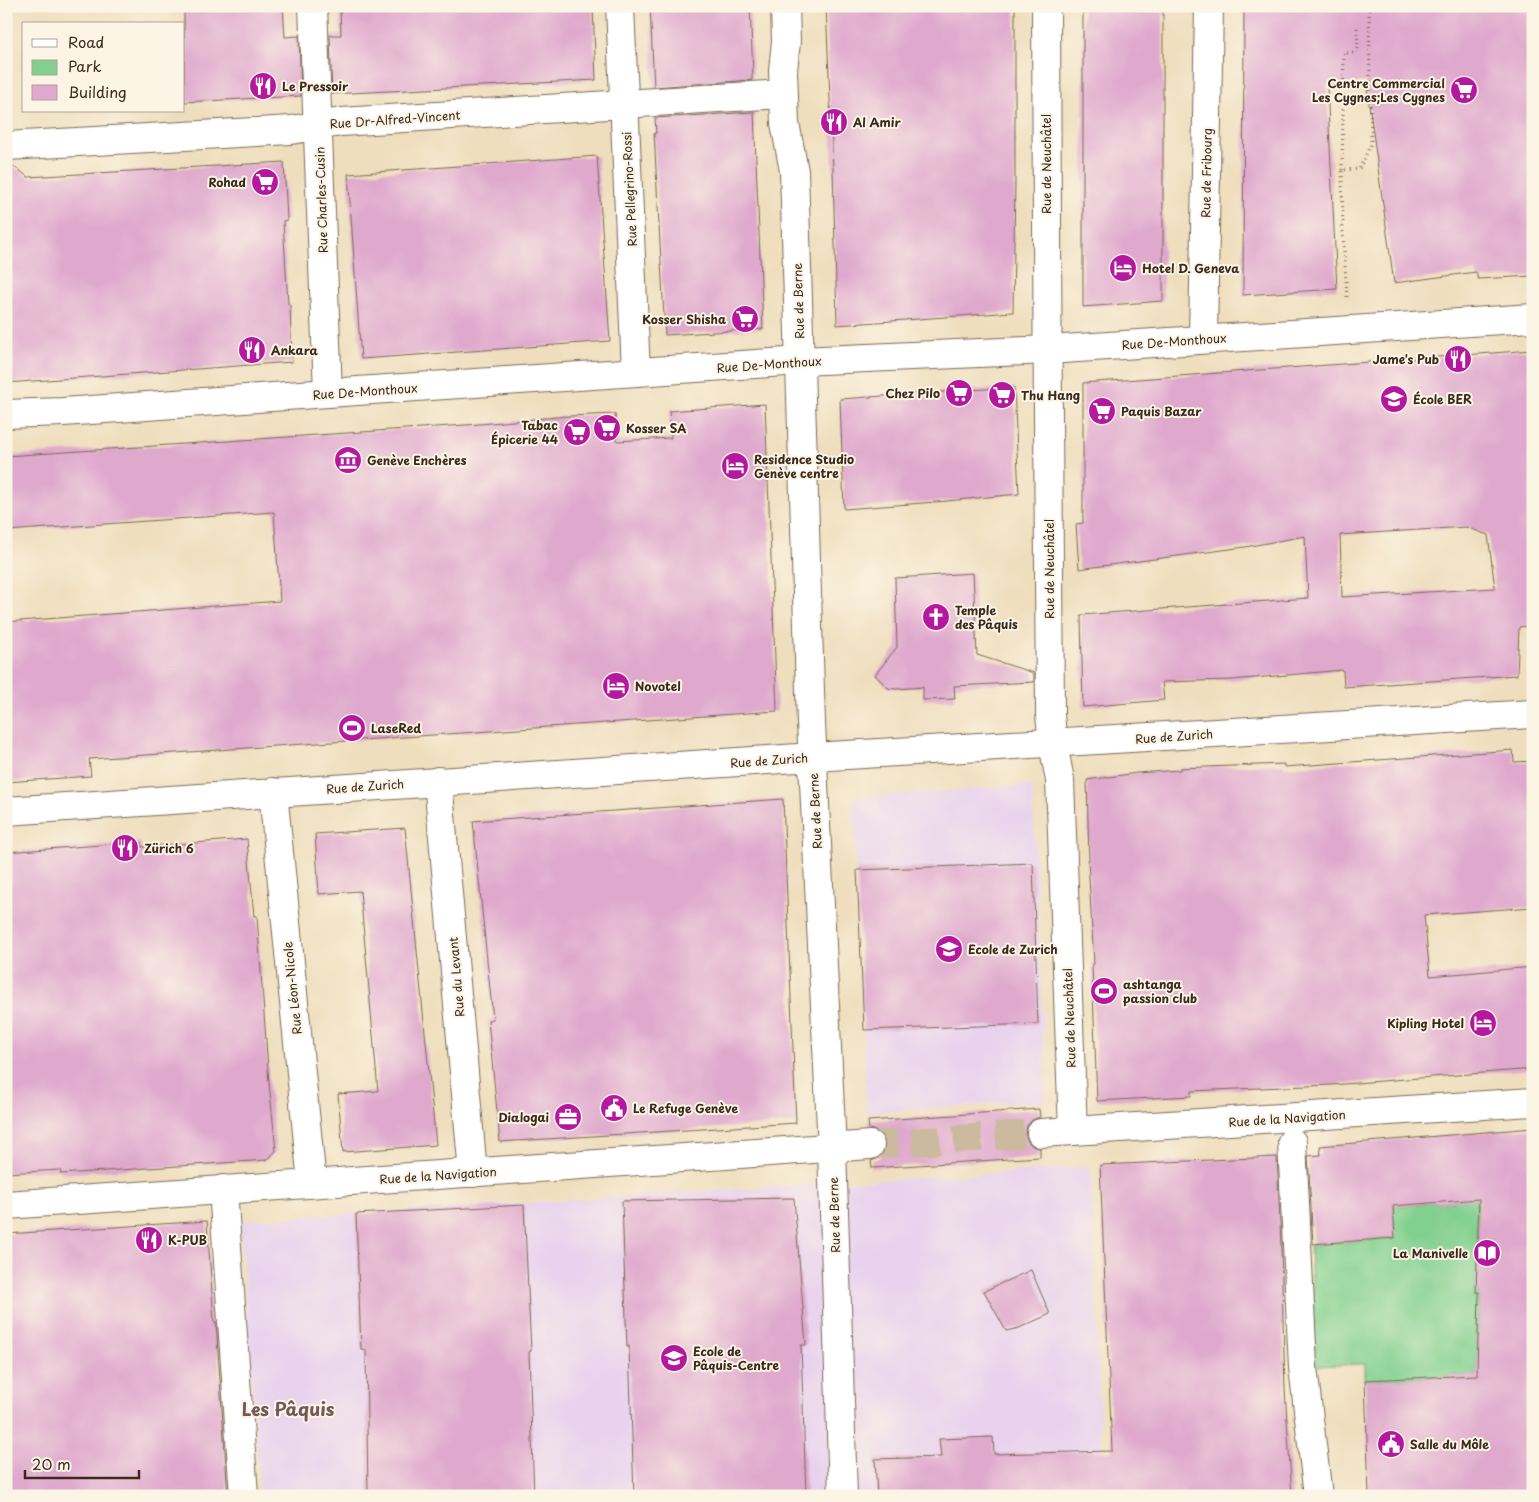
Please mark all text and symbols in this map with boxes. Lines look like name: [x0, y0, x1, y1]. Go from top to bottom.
legend: [22, 22, 185, 112]
text: Road: [68, 30, 104, 53]
text: Park: [68, 54, 102, 77]
restaurant icon: Le Pressoir: [248, 71, 278, 101]
place label: Centre Commercial Les Cygnes;Les Cygnes: [1312, 74, 1445, 106]
supermarket icon: Centre Commercial Les Cygnes;Les Cygnes: [1449, 75, 1479, 105]
place label: Le Pressoir: [282, 77, 349, 95]
text: Building: [68, 80, 127, 103]
street label: Rue Dr-Alfred-Vincent: [329, 105, 461, 133]
restaurant icon: Al Amir: [819, 107, 849, 137]
place label: Al Amir: [852, 113, 901, 131]
street label: Rue de Neuchâtel: [1037, 114, 1055, 214]
street label: Rue de Fribourg: [1196, 128, 1216, 218]
street label: Rue Pellegrino-Rossi: [617, 131, 641, 247]
street label: Rue Charles-Cusin: [310, 146, 332, 254]
supermarket icon: Rohad: [250, 167, 280, 197]
place label: Rohad: [208, 173, 246, 191]
hotel icon: Hotel D. Geneva: [1108, 253, 1138, 283]
place label: Hotel D. Geneva: [1142, 259, 1240, 277]
street label: Rue de Berne: [788, 262, 808, 339]
supermarket icon: Kosser Shisha: [730, 304, 760, 334]
place label: Kosser Shisha: [642, 310, 726, 328]
street label: Rue De-Monthoux: [1121, 328, 1227, 354]
restaurant icon: Ankara: [237, 335, 267, 365]
place label: Ankara: [271, 341, 319, 359]
restaurant icon: Jame's Pub: [1443, 344, 1473, 374]
place label: Jame's Pub: [1372, 350, 1439, 368]
street label: Rue De-Monthoux: [716, 351, 822, 377]
street label: Rue De-Monthoux: [312, 378, 418, 404]
supermarket icon: Chez Pilo: [944, 378, 974, 408]
supermarket icon: Thu Hang: [987, 380, 1017, 410]
place label: Chez Pilo: [885, 384, 940, 402]
school or university icon: École BER: [1379, 384, 1409, 414]
place label: Thu Hang: [1021, 386, 1080, 404]
place label: École BER: [1413, 390, 1472, 408]
supermarket icon: Paquis Bazar: [1087, 396, 1117, 426]
place label: Paquis Bazar: [1121, 402, 1202, 420]
supermarket icon: Kosser SA: [592, 413, 622, 443]
place label: Tabac Épicerie 44: [491, 416, 558, 448]
supermarket icon: Tabac Épicerie 44: [562, 417, 592, 447]
place label: Kosser SA: [626, 419, 686, 437]
museum icon: Genève Enchères: [333, 445, 363, 475]
place label: Residence Studio Genève centre: [754, 450, 854, 482]
place label: Genève Enchères: [367, 451, 467, 469]
hotel icon: Residence Studio Genève centre: [720, 451, 750, 481]
street label: Rue de Neuchâtel: [1040, 519, 1058, 619]
place label: Temple des Pâquis: [955, 601, 1018, 633]
church icon: Temple des Pâquis: [921, 602, 951, 632]
hotel icon: Novotel: [601, 671, 631, 701]
place label: Novotel: [635, 677, 681, 695]
sports icon: LaseRed: [337, 713, 367, 743]
place label: LaseRed: [371, 719, 421, 737]
street label: Rue de Zurich: [1134, 724, 1214, 748]
street label: Rue de Zurich: [729, 748, 809, 772]
street label: Rue de Berne: [804, 772, 826, 849]
street label: Rue de Zurich: [325, 774, 405, 798]
restaurant icon: Zürich 6: [110, 833, 140, 863]
place label: Zürich 6: [144, 839, 194, 857]
school or university icon: Ecole de Zurich: [934, 934, 964, 964]
street label: Rue du Levant: [444, 936, 468, 1018]
street label: Rue Léon-Nicole: [278, 940, 306, 1035]
place label: Ecole de Zurich: [968, 940, 1058, 958]
street label: Rue de Neuchâtel: [1058, 968, 1080, 1068]
place label: ashtanga passion club: [1123, 975, 1197, 1007]
sports icon: ashtanga passion club: [1089, 976, 1119, 1006]
hotel icon: Kipling Hotel: [1468, 1008, 1498, 1038]
place label: Kipling Hotel: [1387, 1014, 1464, 1032]
public building icon: Le Refuge Genève: [599, 1093, 629, 1123]
place label: Le Refuge Genève: [633, 1099, 738, 1117]
office icon: Dialogai: [553, 1102, 583, 1132]
street label: Rue de la Navigation: [1228, 1105, 1346, 1131]
place label: Dialogai: [498, 1108, 549, 1126]
street label: Rue de la Navigation: [379, 1162, 497, 1188]
street label: Rue de Berne: [824, 1176, 844, 1253]
restaurant icon: K-PUB: [134, 1225, 164, 1255]
place label: K-PUB: [168, 1231, 207, 1249]
library icon: La Manivelle: [1472, 1238, 1502, 1268]
place label: La Manivelle: [1393, 1244, 1468, 1262]
place label: Ecole de Pâquis-Centre: [693, 1342, 780, 1374]
school or university icon: Ecole de Pâquis-Centre: [659, 1343, 689, 1373]
district label: Les Pâquis: [242, 1395, 335, 1422]
public building icon: Salle du Môle: [1376, 1429, 1406, 1459]
place label: Salle du Môle: [1410, 1435, 1489, 1453]
scale bar: [25, 1447, 139, 1479]
text: 20 m: [32, 1452, 71, 1475]

